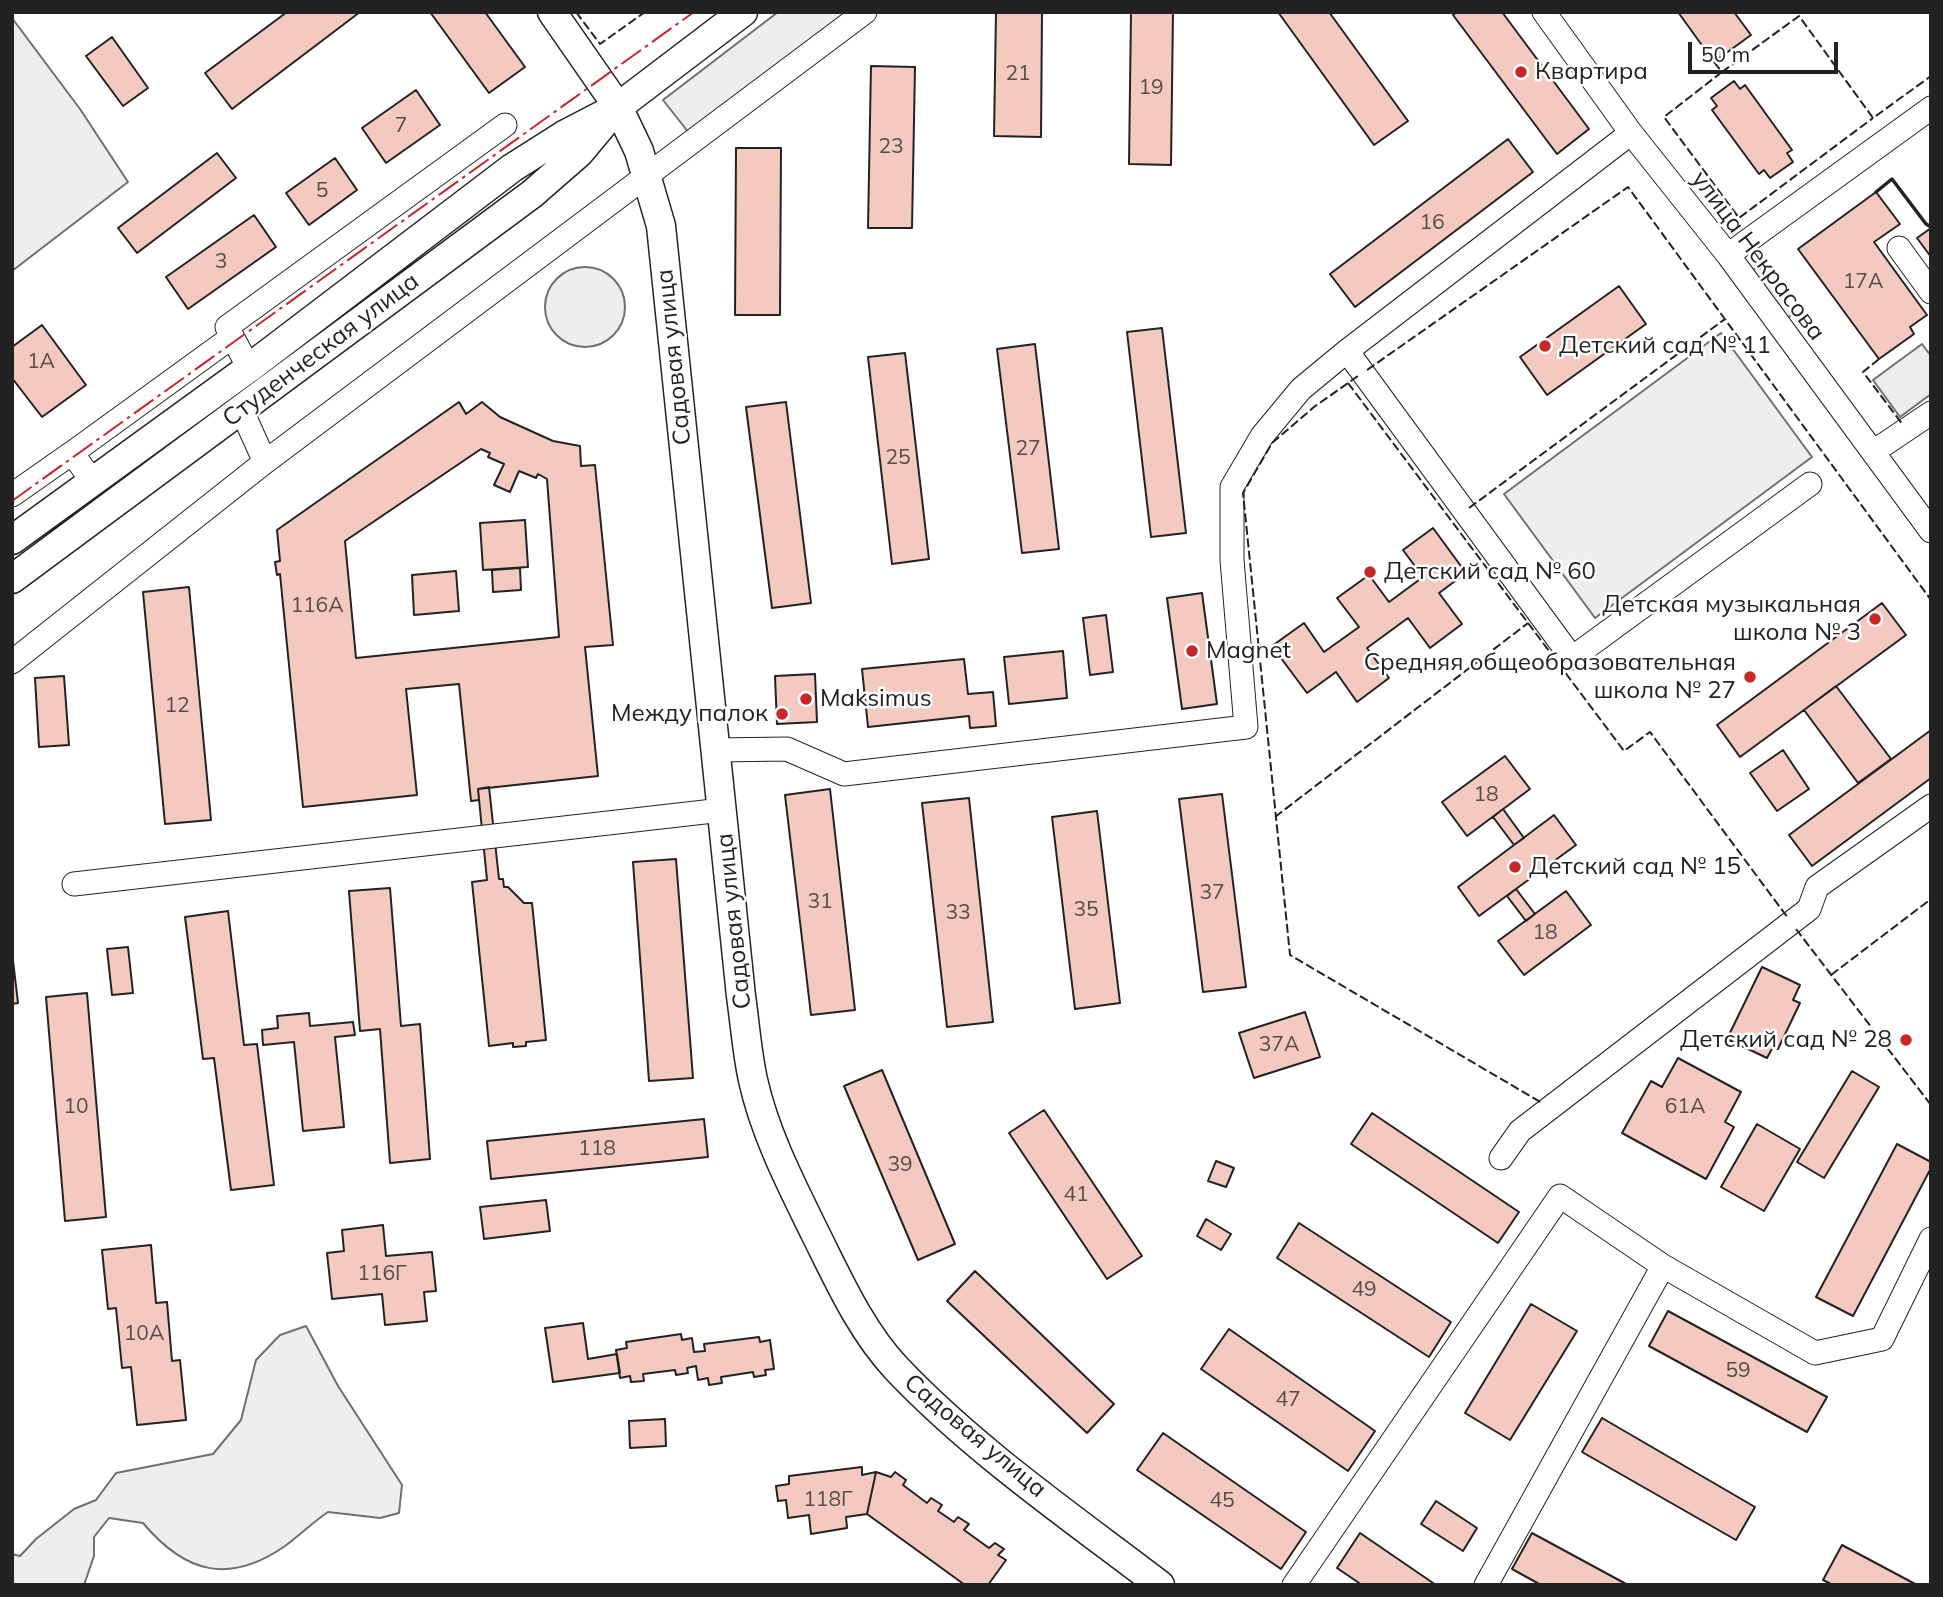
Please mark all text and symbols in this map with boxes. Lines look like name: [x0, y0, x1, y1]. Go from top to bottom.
scale bar: [1691, 28, 1842, 72]
text: 50 m: [1701, 41, 1750, 67]
place label: Квартира: [1535, 58, 1648, 86]
house number: 21: [1005, 61, 1031, 87]
marker: Квартира: [1513, 64, 1529, 80]
house number: 19: [1138, 75, 1164, 101]
house number: 7: [395, 113, 407, 139]
house number: 23: [878, 134, 904, 160]
street label: улица Некрасова: [1685, 166, 1831, 346]
house number: 5: [316, 178, 328, 204]
house number: 16: [1419, 210, 1445, 236]
house number: 3: [215, 249, 227, 275]
street label: Студенческая улица: [217, 267, 425, 433]
street label: Садовая улица: [650, 268, 698, 446]
house number: 17А: [1843, 269, 1883, 295]
place label: Детский сад № 11: [1559, 332, 1771, 360]
marker: Детский сад № 11: [1537, 338, 1553, 354]
house number: 1А: [27, 349, 55, 375]
house number: 27: [1015, 436, 1041, 462]
house number: 25: [885, 445, 911, 471]
place label: Детский сад № 60: [1384, 558, 1596, 586]
marker: Детский сад № 60: [1362, 564, 1378, 580]
place label: Детская музыкальная школа № 3: [1602, 591, 1861, 647]
house number: 116А: [290, 593, 344, 619]
marker: Детская музыкальная школа № 3: [1867, 611, 1883, 627]
place label: Magnet: [1206, 637, 1291, 665]
marker: Magnet: [1184, 643, 1200, 659]
place label: Средняя общеобразовательная школа № 27: [1364, 649, 1736, 705]
marker: Средняя общеобразовательная школа № 27: [1742, 669, 1758, 685]
place label: Maksimus: [820, 685, 932, 713]
marker: Maksimus: [798, 691, 814, 707]
house number: 12: [164, 693, 190, 719]
place label: Между палок: [611, 700, 768, 728]
marker: Между палок: [774, 706, 790, 722]
house number: 18: [1473, 782, 1499, 808]
street label: Садовая улица: [710, 832, 758, 1010]
place label: Детский сад № 15: [1529, 853, 1741, 881]
marker: Детский сад № 15: [1507, 859, 1523, 875]
house number: 37: [1199, 880, 1225, 906]
house number: 31: [807, 889, 833, 915]
house number: 35: [1073, 897, 1099, 923]
house number: 33: [945, 900, 971, 926]
house number: 18: [1532, 920, 1558, 946]
place label: Детский сад № 28: [1680, 1026, 1892, 1054]
house number: 37А: [1259, 1032, 1299, 1058]
marker: Детский сад № 28: [1898, 1032, 1914, 1048]
house number: 10: [63, 1094, 89, 1120]
house number: 61А: [1665, 1094, 1705, 1120]
house number: 118: [578, 1136, 616, 1162]
house number: 39: [887, 1152, 913, 1178]
house number: 41: [1063, 1182, 1089, 1208]
house number: 116Г: [357, 1261, 407, 1287]
house number: 49: [1351, 1277, 1377, 1303]
house number: 10А: [124, 1321, 164, 1347]
house number: 59: [1725, 1358, 1751, 1384]
street label: Садовая улица: [898, 1368, 1052, 1504]
house number: 47: [1275, 1387, 1301, 1413]
house number: 118Г: [803, 1487, 853, 1513]
house number: 45: [1209, 1488, 1235, 1514]

